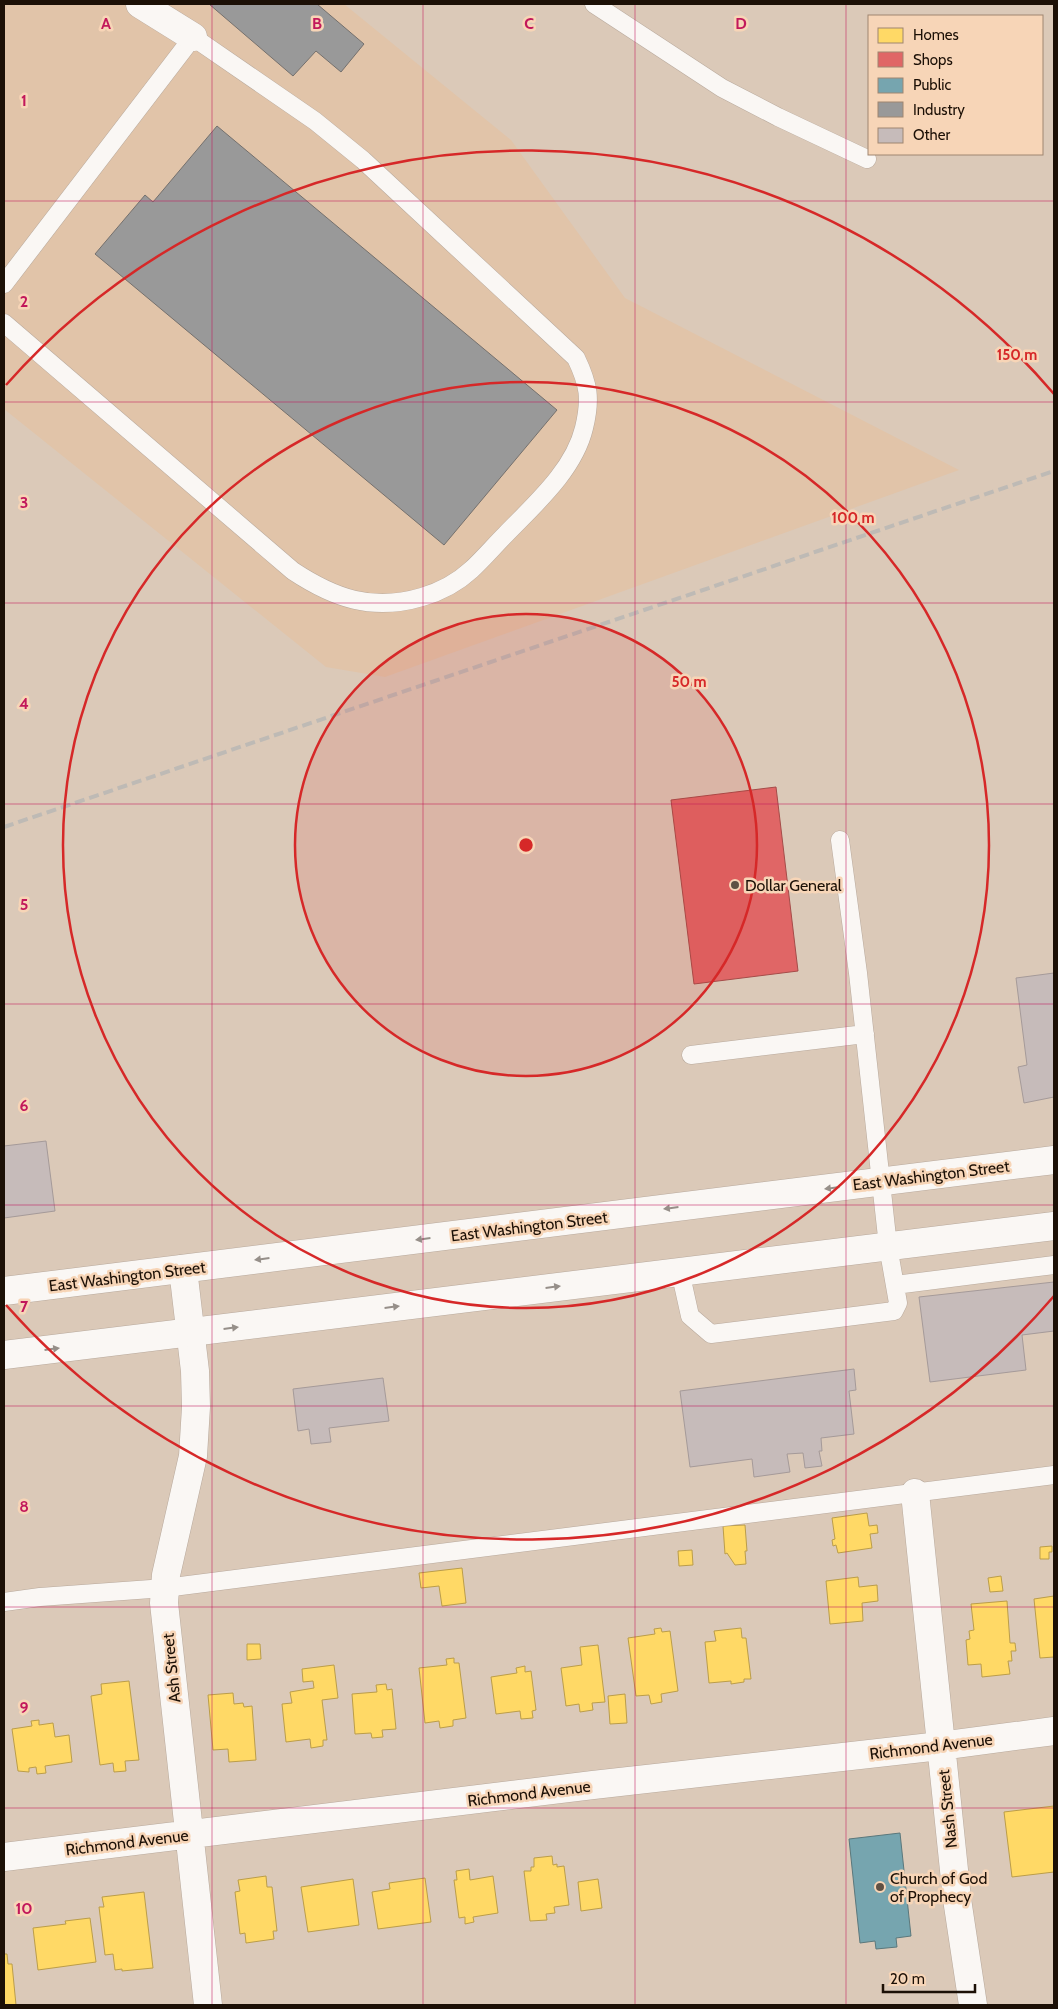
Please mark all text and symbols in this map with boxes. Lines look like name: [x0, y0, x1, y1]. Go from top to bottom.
text: A: [101, 14, 111, 33]
text: B: [312, 14, 322, 33]
text: C: [524, 14, 534, 33]
text: D: [735, 14, 747, 33]
legend: [868, 15, 1043, 155]
text: Homes: [913, 26, 959, 44]
text: Shops: [913, 51, 953, 69]
text: Public: [913, 76, 951, 94]
text: 1: [21, 91, 27, 110]
text: Industry: [913, 101, 965, 119]
text: Other: [913, 126, 950, 144]
text: 2: [20, 292, 28, 311]
text: 150 m: [997, 346, 1037, 364]
text: 3: [20, 493, 28, 512]
text: 100 m: [831, 509, 875, 527]
text: 50 m: [671, 673, 707, 691]
text: 4: [19, 694, 29, 713]
centre of rings: [517, 836, 535, 854]
place label: Dollar General: [745, 876, 842, 895]
marker: Dollar General: [729, 879, 741, 891]
text: 5: [20, 895, 28, 914]
text: 6: [20, 1096, 29, 1115]
street label: East Washington Street: [852, 1156, 1011, 1195]
one-way arrow: [824, 1184, 840, 1192]
one-way arrow: [663, 1204, 679, 1212]
street label: East Washington Street: [450, 1207, 609, 1246]
one-way arrow: [415, 1235, 431, 1243]
one-way arrow: [253, 1255, 269, 1263]
street label: East Washington Street: [48, 1257, 207, 1296]
one-way arrow: [546, 1283, 562, 1291]
text: 7: [20, 1297, 29, 1316]
one-way arrow: [384, 1302, 400, 1310]
one-way arrow: [223, 1323, 239, 1331]
one-way arrow: [44, 1345, 60, 1353]
text: 8: [19, 1497, 29, 1516]
street label: Ash Street: [158, 1632, 185, 1704]
text: 9: [20, 1698, 29, 1717]
street label: Richmond Avenue: [868, 1730, 994, 1763]
street label: Nash Street: [934, 1768, 961, 1849]
street label: Richmond Avenue: [466, 1777, 592, 1810]
street label: Richmond Avenue: [64, 1826, 190, 1859]
place label: Church of God of Prophecy: [890, 1869, 987, 1906]
marker: Church of God of Prophecy: [874, 1881, 886, 1893]
text: 10: [15, 1899, 33, 1918]
scale bar: [883, 1962, 976, 1994]
text: 20 m: [890, 1970, 925, 1988]

